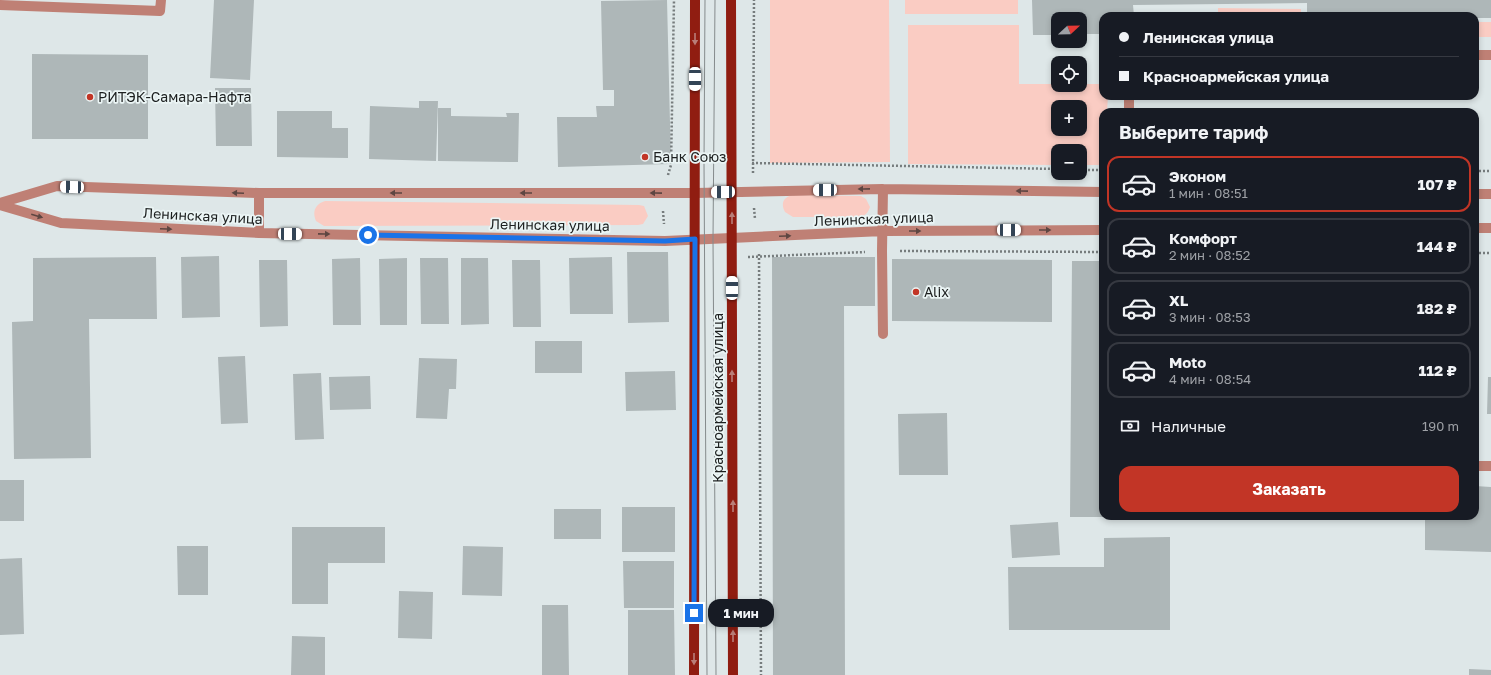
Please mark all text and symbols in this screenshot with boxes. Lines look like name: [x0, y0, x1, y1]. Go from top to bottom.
north arrow: [1051, 12, 1087, 48]
map controls: [1051, 12, 1087, 180]
text: Ленинская улица: [1143, 28, 1274, 46]
one-way arrow: [692, 33, 698, 46]
button: locate: [1051, 56, 1087, 92]
car: [689, 67, 701, 91]
text: Красноармейская улица: [1143, 67, 1329, 85]
place label: РИТЭК-Самара-Нафта: [98, 88, 251, 105]
marker: РИТЭК-Самара-Нафта: [85, 92, 95, 102]
button: +: [1051, 100, 1087, 136]
text: Выберите тариф: [1119, 121, 1268, 143]
button: −: [1051, 144, 1087, 180]
place label: Банк Союз: [653, 148, 726, 165]
marker: Банк Союз: [640, 152, 650, 162]
icon: car: [1121, 166, 1157, 202]
text: Эконом: [1169, 167, 1226, 185]
text: 107 ₽: [1417, 175, 1457, 193]
car: [60, 181, 84, 193]
car: [813, 184, 837, 196]
text: 1 мин · 08:51: [1169, 185, 1248, 201]
car: [711, 186, 735, 198]
one-way arrow: [857, 186, 870, 192]
one-way arrow: [1015, 188, 1028, 194]
one-way arrow: [232, 189, 244, 196]
one-way arrow: [389, 190, 402, 196]
one-way arrow: [519, 190, 532, 196]
one-way arrow: [649, 190, 662, 196]
street label: Ленинская улица: [143, 204, 263, 227]
street label: Ленинская улица: [814, 208, 934, 229]
one-way arrow: [729, 211, 735, 224]
one-way arrow: [32, 213, 44, 219]
street label: Ленинская улица: [490, 215, 610, 234]
car: [997, 224, 1021, 236]
one-way arrow: [160, 225, 172, 232]
route start: [359, 226, 377, 244]
one-way arrow: [1039, 227, 1052, 233]
car: [278, 228, 302, 240]
one-way arrow: [909, 228, 922, 234]
icon: car: [1121, 228, 1157, 264]
text: Комфорт: [1169, 229, 1237, 247]
one-way arrow: [318, 231, 331, 237]
one-way arrow: [779, 232, 791, 239]
text: 144 ₽: [1417, 237, 1457, 255]
text: 2 мин · 08:52: [1169, 247, 1250, 263]
car: [726, 276, 738, 300]
place label: Alix: [924, 283, 949, 300]
marker: Alix: [911, 287, 921, 297]
icon: car: [1121, 290, 1157, 326]
text: XL: [1169, 291, 1188, 309]
text: 182 ₽: [1417, 299, 1457, 317]
text: 3 мин · 08:53: [1169, 309, 1251, 325]
street label: Красноармейская улица: [709, 313, 726, 483]
icon: car: [1121, 352, 1157, 388]
text: Moto: [1169, 353, 1206, 371]
text: 112 ₽: [1419, 361, 1457, 379]
one-way arrow: [729, 369, 735, 382]
text: 4 мин · 08:54: [1169, 371, 1251, 387]
icon: cash: [1119, 415, 1141, 437]
text: Наличные: [1151, 417, 1226, 435]
text: 190 m: [1422, 418, 1459, 434]
button: Заказать: [1119, 466, 1459, 512]
one-way arrow: [730, 499, 736, 512]
callout: 1 мин: [708, 599, 774, 627]
route end: [685, 604, 703, 622]
text: 1 мин: [723, 605, 759, 621]
one-way arrow: [730, 629, 736, 642]
one-way arrow: [691, 653, 697, 666]

